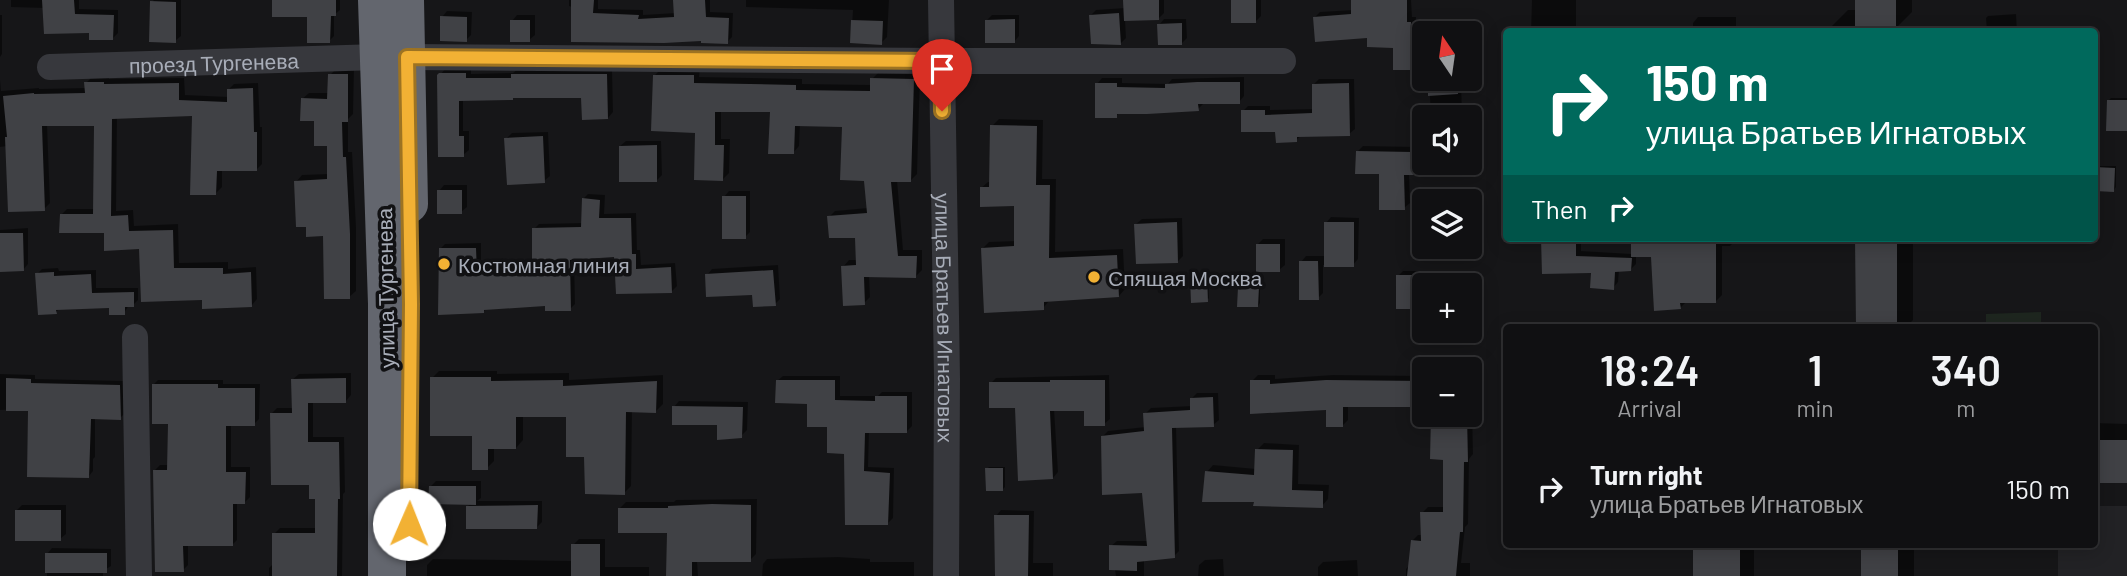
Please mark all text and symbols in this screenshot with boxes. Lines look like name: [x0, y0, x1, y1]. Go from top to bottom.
north arrow: [1412, 21, 1482, 91]
map controls: [1412, 21, 1482, 427]
pin: [912, 39, 972, 111]
street label: проезд Тургенева: [129, 47, 300, 77]
icon: arrive: [923, 50, 961, 88]
text: 150 m: [1646, 52, 1768, 111]
icon: right: [1531, 56, 1622, 147]
button: sound: [1412, 105, 1482, 175]
text: улица Братьев Игнатовых: [1646, 112, 2026, 150]
button: layers: [1412, 189, 1482, 259]
icon: right: [1602, 189, 1640, 227]
street label: улица Братьев Игнатовых: [932, 193, 960, 443]
text: Then: [1531, 193, 1588, 224]
street label: улица Тургенева: [371, 207, 399, 368]
place label: Костюмная линия: [458, 252, 630, 277]
marker: Костюмная линия: [436, 256, 452, 272]
place label: Спящая Москва: [1108, 265, 1262, 290]
marker: Спящая Москва: [1086, 269, 1102, 285]
button: +: [1412, 273, 1482, 343]
text: 18:24: [1600, 344, 1700, 394]
text: 1: [1808, 344, 1822, 394]
text: 340: [1930, 344, 2001, 394]
button: −: [1412, 357, 1482, 427]
text: Arrival: [1618, 394, 1682, 422]
text: min: [1796, 394, 1834, 422]
text: m: [1956, 394, 1975, 422]
text: Turn right: [1590, 459, 1703, 490]
icon: right: [1531, 470, 1569, 508]
text: 150 m: [2006, 473, 2070, 504]
position arrow: [372, 487, 446, 561]
text: улица Братьев Игнатовых: [1590, 490, 1863, 518]

